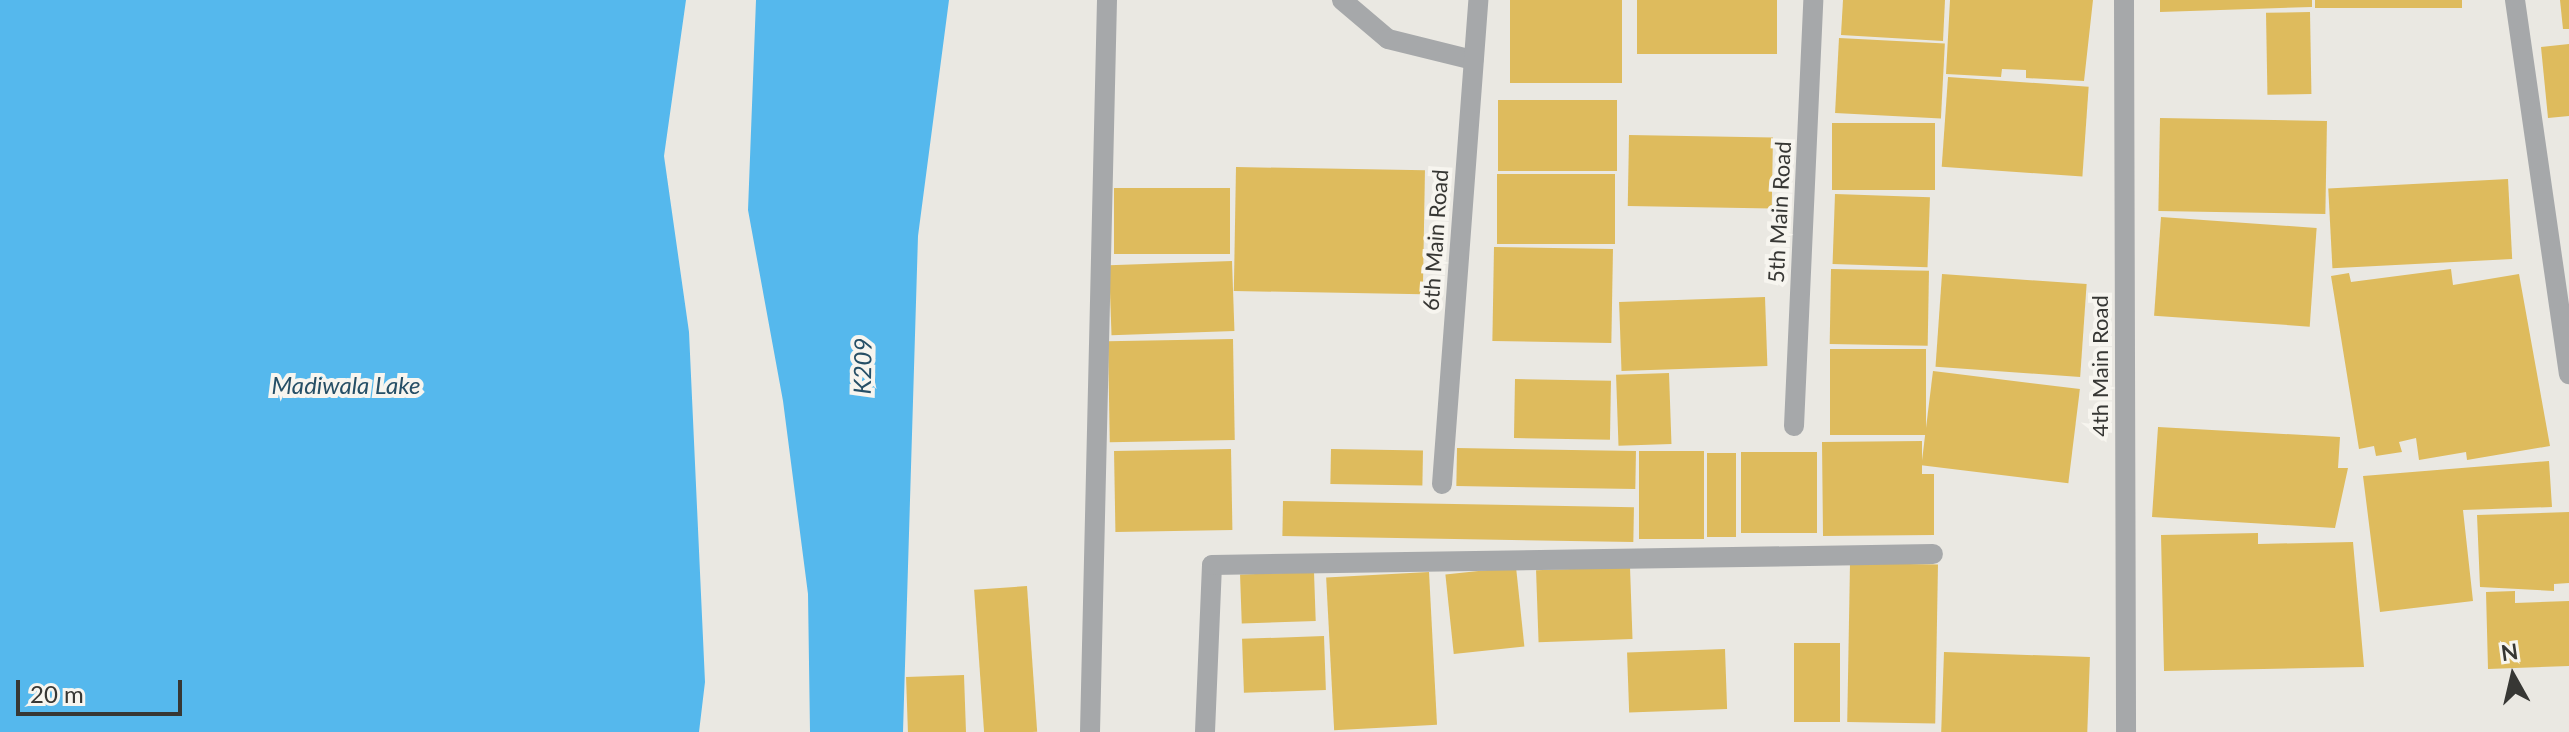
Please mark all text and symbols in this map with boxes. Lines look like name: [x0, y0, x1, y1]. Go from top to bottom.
street label: 5th Main Road: [1762, 141, 1796, 283]
street label: 6th Main Road: [1417, 168, 1453, 312]
street label: 4th Main Road: [2087, 295, 2113, 437]
water label: K209: [847, 337, 877, 395]
water label: Madiwala Lake: [272, 371, 420, 399]
north arrow: [2473, 636, 2553, 716]
text: N: [2499, 637, 2520, 666]
scale bar: [20, 664, 186, 714]
text: 20 m: [30, 679, 84, 708]

